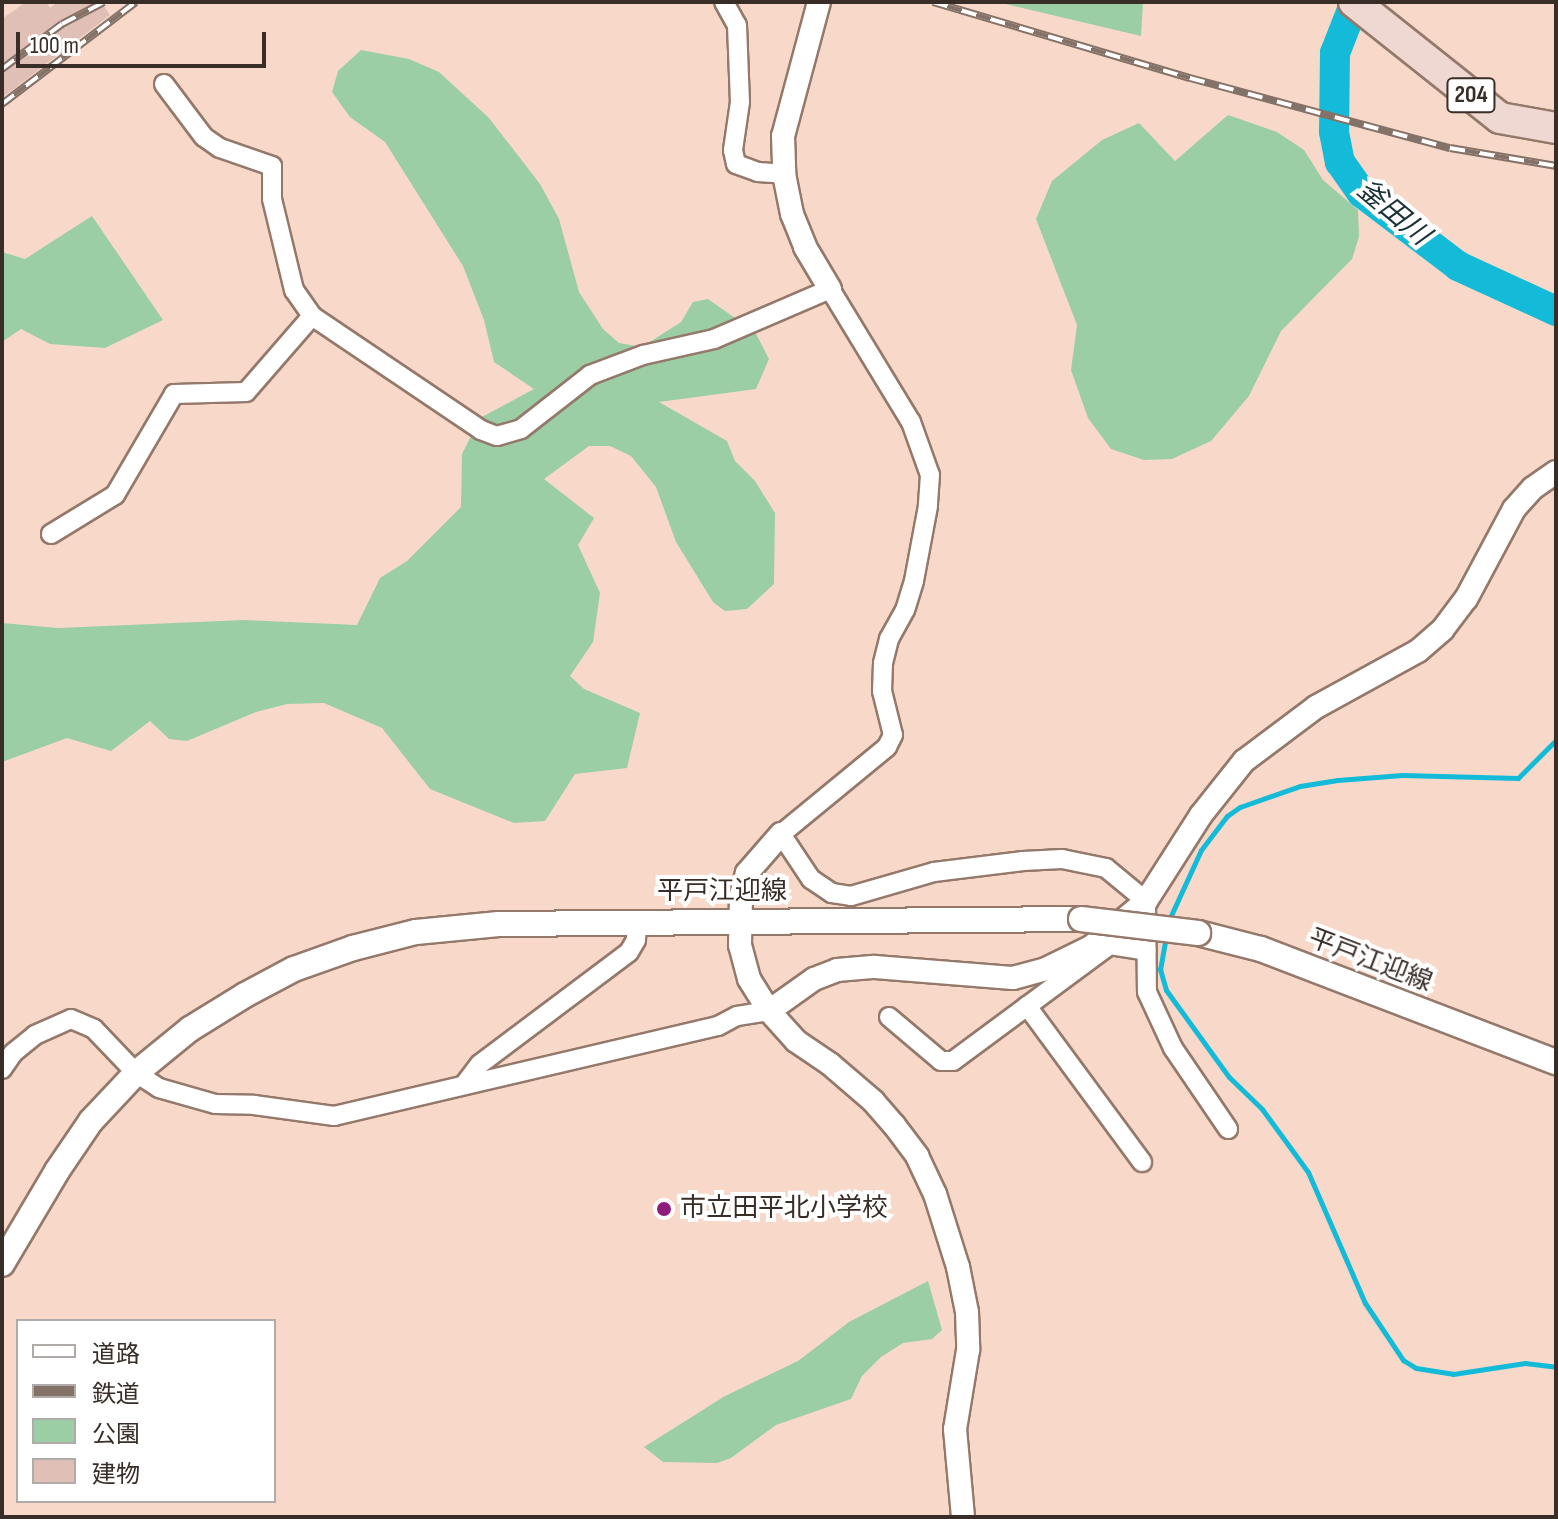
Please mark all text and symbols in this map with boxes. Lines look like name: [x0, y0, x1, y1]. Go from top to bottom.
scale bar: [20, 16, 270, 66]
text: 100 m: [30, 31, 79, 60]
road number: 204: [1445, 75, 1497, 115]
water label: 釜田川: [1350, 173, 1436, 253]
street label: 平戸江迎線: [657, 876, 787, 908]
street label: 平戸江迎線: [1304, 923, 1436, 999]
place label: 市立田平北小学校: [680, 1193, 888, 1225]
marker: 市立田平北小学校: [655, 1200, 673, 1218]
legend: [16, 1319, 276, 1503]
text: 道路: [92, 1340, 140, 1369]
text: 鉄道: [92, 1380, 140, 1409]
text: 公園: [92, 1420, 140, 1449]
text: 建物: [92, 1460, 140, 1489]

